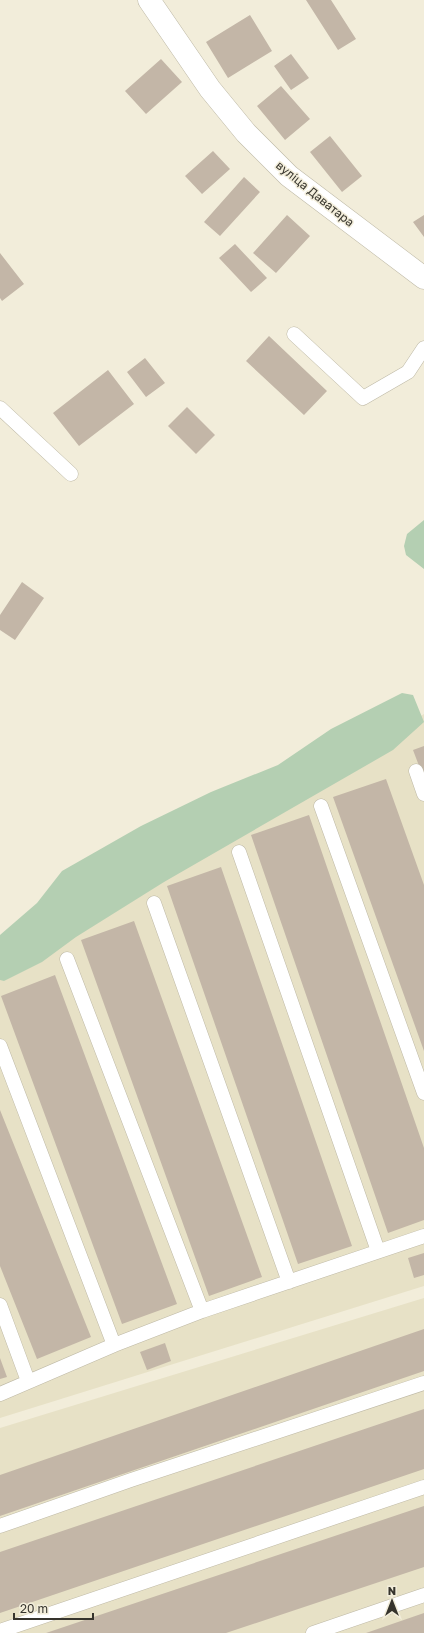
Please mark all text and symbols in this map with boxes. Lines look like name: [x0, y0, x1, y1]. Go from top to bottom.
street label: вуліца Даватара: [273, 158, 357, 230]
north arrow: [372, 1581, 412, 1621]
text: N: [388, 1584, 396, 1597]
scale bar: [14, 1595, 93, 1621]
text: 20 m: [20, 1601, 48, 1616]

